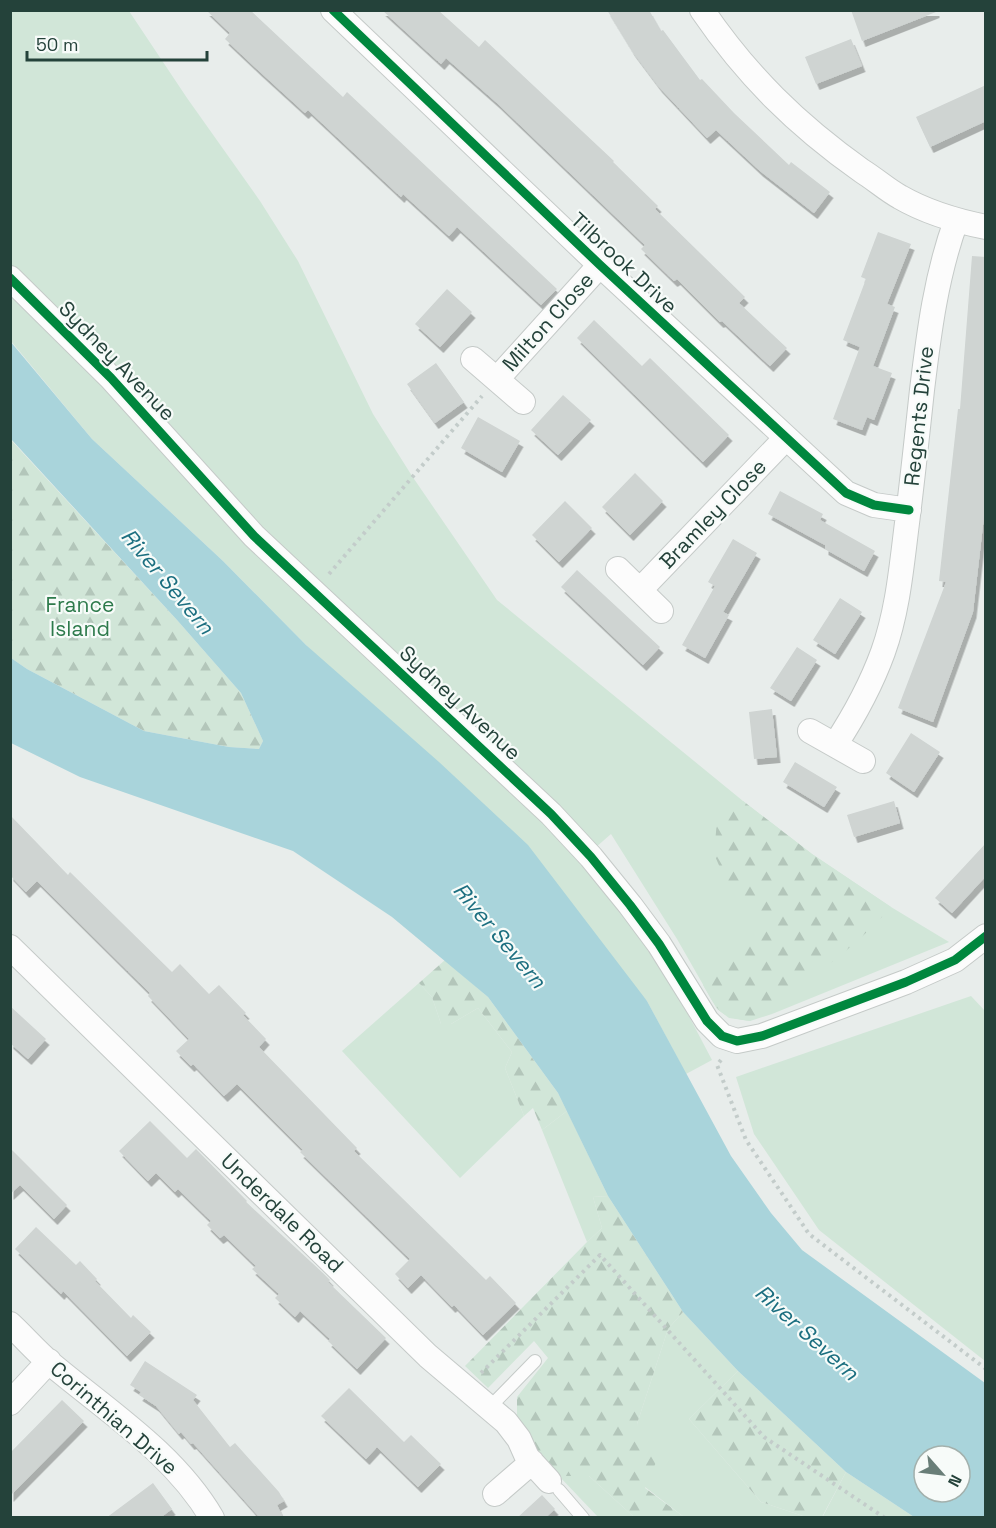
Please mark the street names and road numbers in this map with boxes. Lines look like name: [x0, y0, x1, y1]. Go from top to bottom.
street label: Tilbrook Drive: [565, 206, 683, 319]
street label: Milton Close: [496, 267, 599, 377]
street label: Sydney Avenue: [53, 295, 181, 426]
street label: Regents Drive: [898, 345, 939, 487]
street label: Bramley Close: [653, 453, 772, 574]
street label: Sydney Avenue: [394, 639, 527, 766]
street label: Underdale Road: [215, 1147, 349, 1278]
street label: Corinthian Drive: [45, 1355, 184, 1480]

